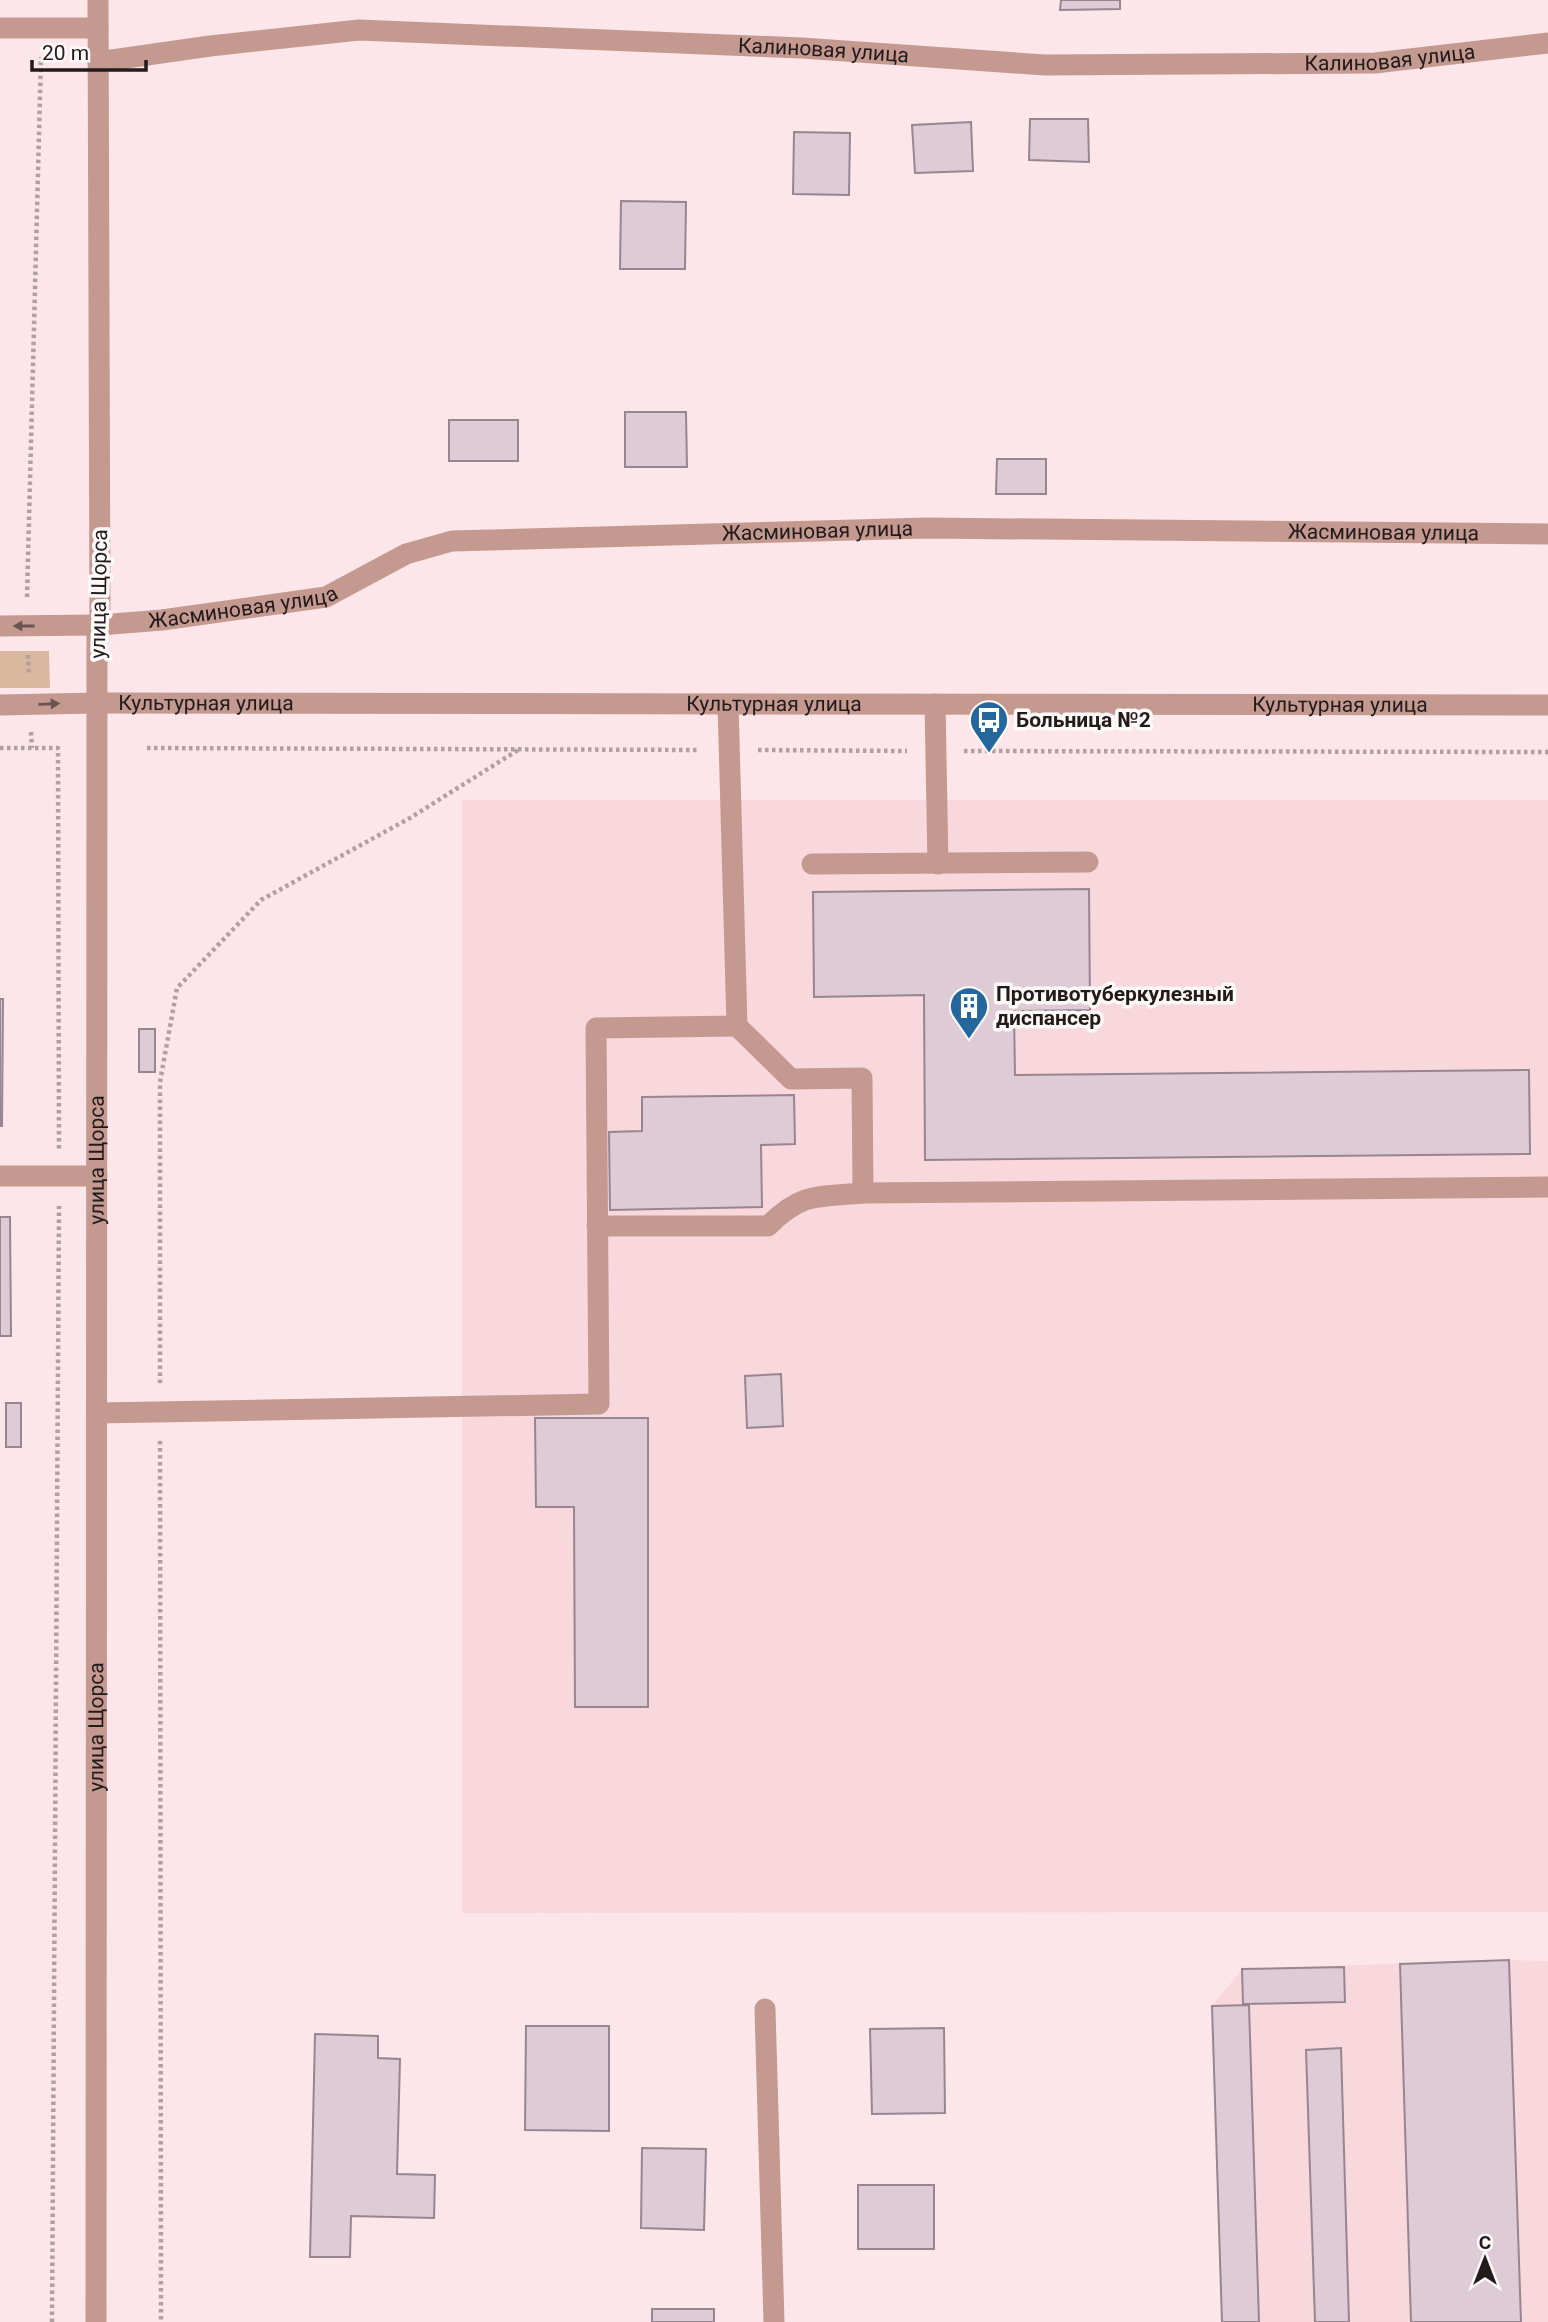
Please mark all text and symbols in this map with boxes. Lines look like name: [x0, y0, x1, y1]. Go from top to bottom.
scale bar: [32, 28, 145, 72]
street label: Калиновая улица: [738, 33, 910, 67]
street label: Калиновая улица: [1304, 40, 1476, 75]
text: 20 m: [42, 41, 89, 65]
street label: Жасминовая улица: [722, 516, 913, 546]
street label: Жасминовая улица: [1288, 519, 1479, 545]
street label: улица Щорса: [86, 529, 112, 659]
street label: Жасминовая улица: [147, 581, 342, 633]
one-way arrow: [13, 620, 35, 631]
street label: Культурная улица: [118, 691, 294, 715]
street label: Культурная улица: [686, 692, 862, 716]
street label: Культурная улица: [1252, 693, 1428, 717]
one-way arrow: [38, 698, 60, 710]
bus stop icon: Больница №2: [968, 699, 1010, 754]
place label: Больница №2: [1016, 708, 1151, 732]
place label: Противотуберкулезный диспансер: [996, 982, 1234, 1030]
building icon: Противотуберкулезный диспансер: [948, 985, 990, 1040]
street label: улица Щорса: [85, 1095, 109, 1225]
street label: улица Щорса: [84, 1662, 108, 1792]
north arrow: [1450, 2224, 1520, 2294]
text: С: [1479, 2231, 1491, 2254]

